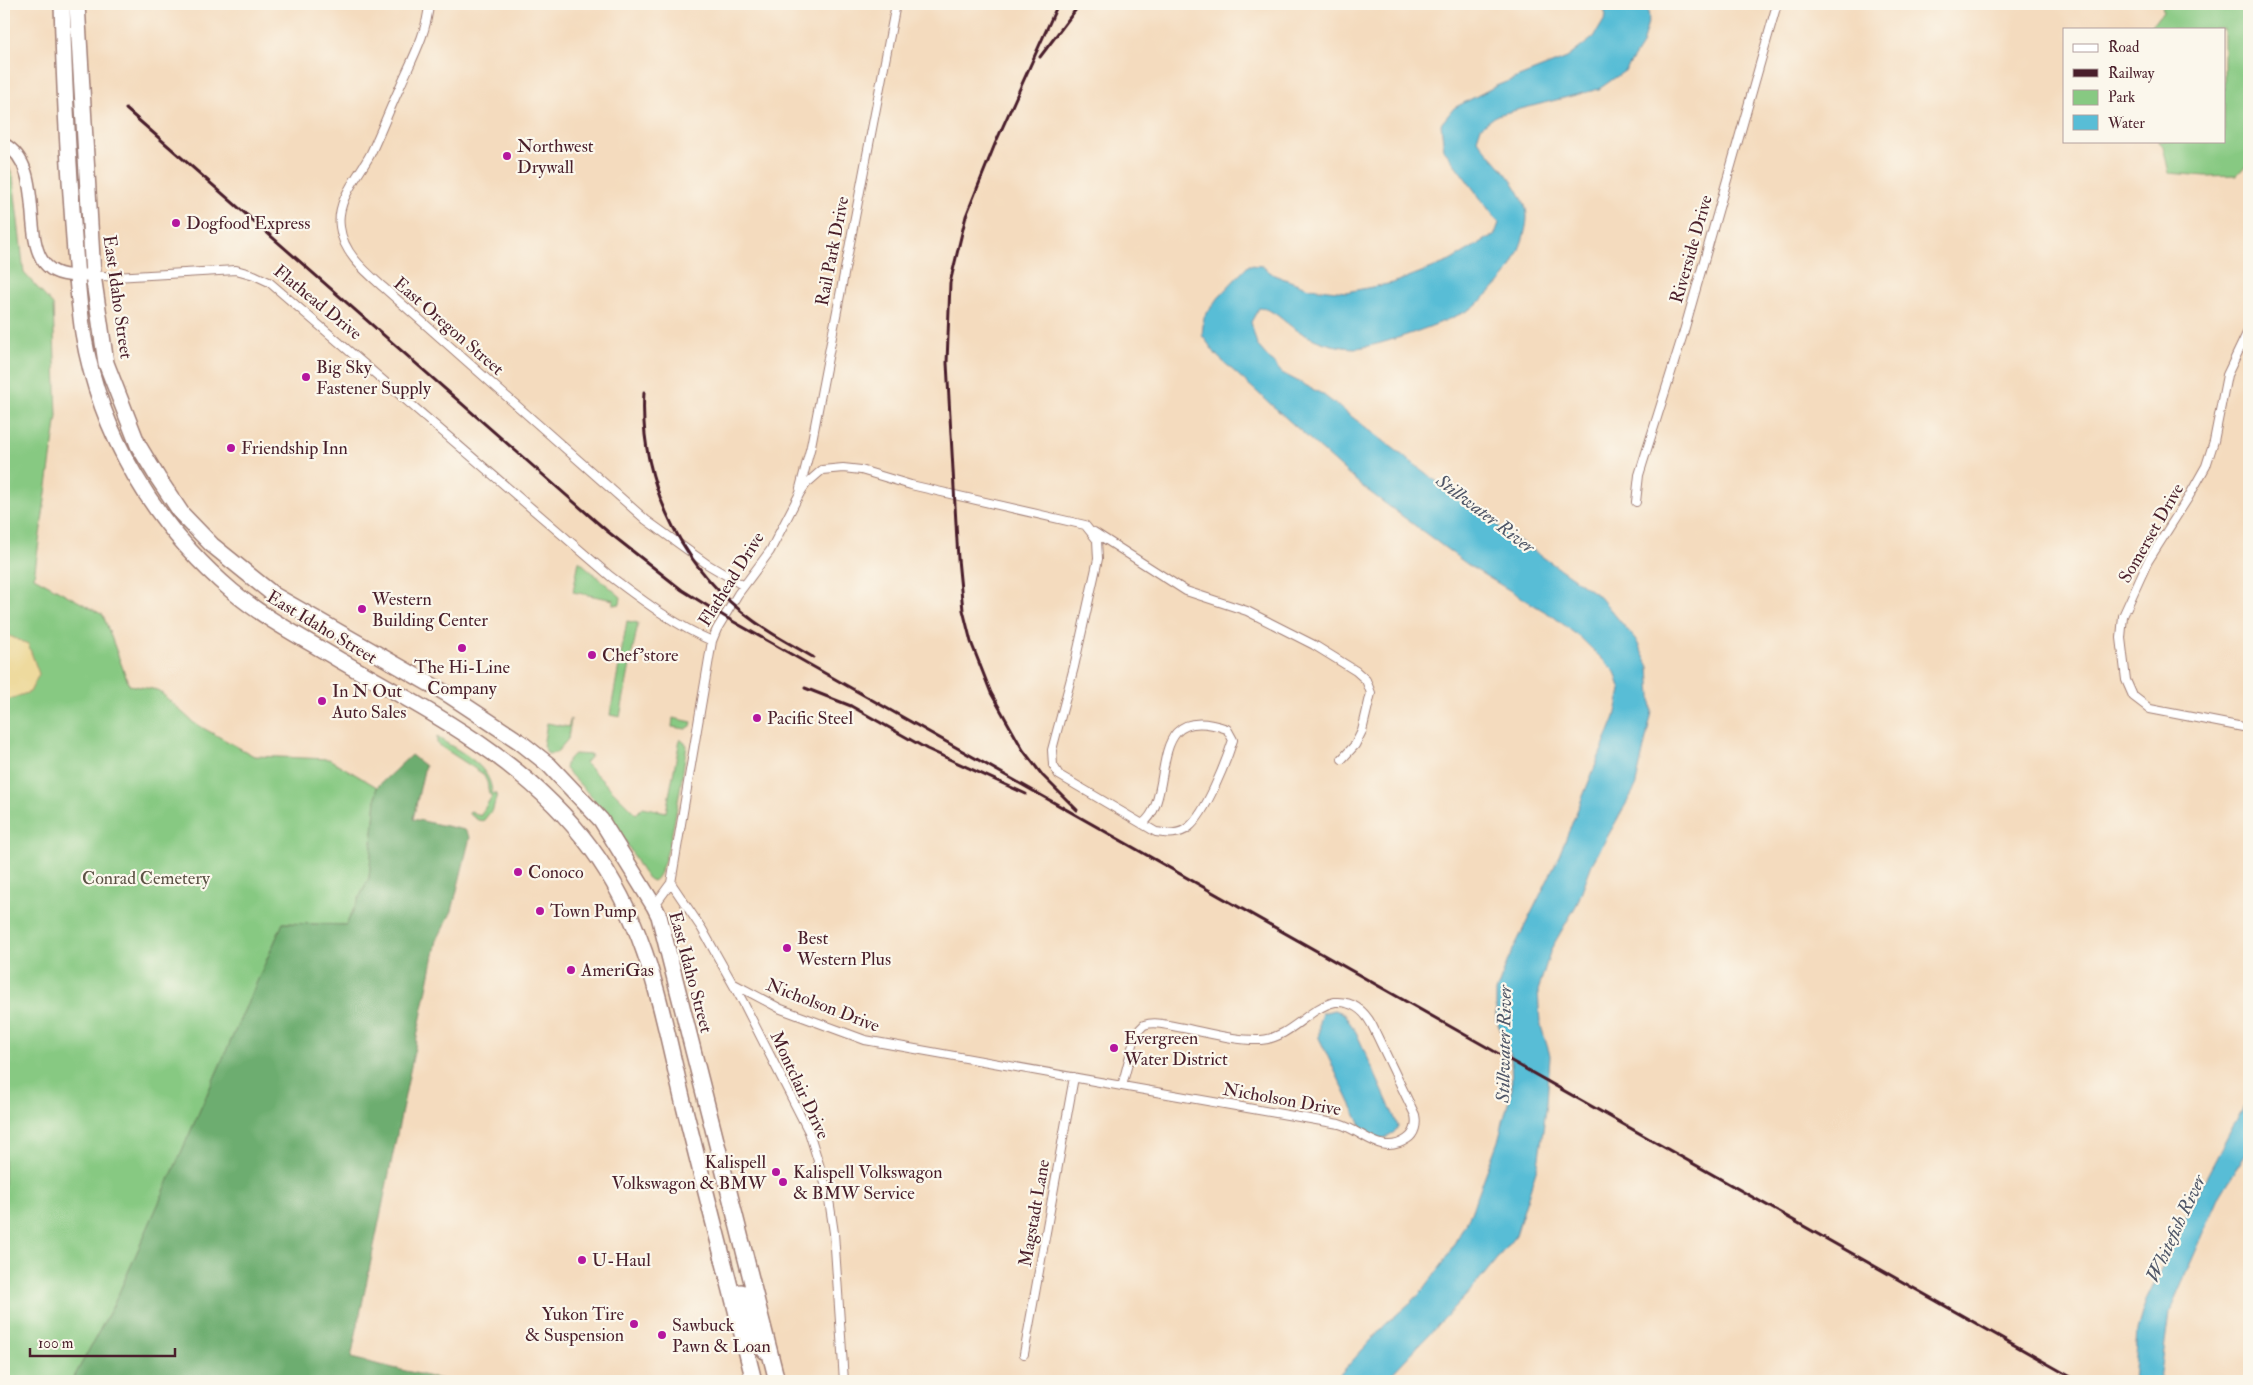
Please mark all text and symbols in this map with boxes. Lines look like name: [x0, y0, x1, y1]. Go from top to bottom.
legend: [2063, 28, 2226, 142]
text: Road: [2108, 38, 2140, 57]
text: Railway: [2108, 64, 2155, 83]
text: Park: [2108, 88, 2135, 107]
text: Water: [2107, 114, 2145, 133]
place label: Northwest Drywall: [517, 135, 594, 179]
marker: Northwest Drywall: [501, 150, 513, 162]
street label: Riverside Drive: [1665, 192, 1718, 306]
street label: Rail Park Drive: [811, 194, 854, 308]
place label: Dogfood Express: [186, 212, 310, 235]
marker: Dogfood Express: [170, 217, 182, 229]
street label: East Idaho Street: [97, 234, 138, 361]
street label: Flathead Drive: [269, 260, 367, 345]
street label: East Oregon Street: [389, 272, 509, 381]
place label: Big Sky Fastener Supply: [316, 356, 432, 400]
marker: Big Sky Fastener Supply: [300, 371, 312, 383]
place label: Friendship Inn: [241, 437, 348, 460]
marker: Friendship Inn: [225, 442, 237, 454]
water label: Stillwater River: [1430, 468, 1540, 559]
street label: Somerset Drive: [2114, 479, 2189, 587]
street label: Flathead Drive: [693, 527, 770, 631]
street label: East Idaho Street: [262, 585, 381, 670]
place label: Western Building Center: [371, 588, 488, 632]
marker: Western Building Center: [356, 603, 368, 615]
marker: The Hi-Line Company: [456, 642, 468, 654]
place label: Chef'store: [602, 644, 679, 667]
marker: Chef'store: [586, 649, 598, 661]
place label: The Hi-Line Company: [414, 656, 510, 700]
place label: In N Out Auto Sales: [331, 680, 407, 724]
marker: In N Out Auto Sales: [316, 695, 328, 707]
place label: Pacific Steel: [767, 707, 853, 730]
marker: Pacific Steel: [751, 712, 763, 724]
place label: Conoco: [528, 861, 584, 884]
marker: Conoco: [512, 866, 524, 878]
park label: Conrad Cemetery: [82, 867, 211, 890]
place label: Town Pump: [550, 900, 637, 923]
marker: Town Pump: [534, 905, 546, 917]
street label: East Idaho Street: [663, 909, 718, 1036]
place label: Best Western Plus: [796, 927, 891, 971]
marker: Best Western Plus: [781, 942, 793, 954]
place label: AmeriGas: [580, 959, 654, 982]
marker: AmeriGas: [565, 964, 577, 976]
street label: Nicholson Drive: [763, 973, 883, 1038]
water label: Stillwater River: [1491, 984, 1517, 1104]
place label: Evergreen Water District: [1123, 1027, 1228, 1071]
street label: Montclair Drive: [765, 1028, 835, 1143]
marker: Evergreen Water District: [1108, 1042, 1120, 1054]
street label: Nicholson Drive: [1221, 1078, 1343, 1121]
place label: Kalispell Volkswagon & BMW: [612, 1151, 767, 1195]
street label: Magstadt Lane: [1014, 1157, 1055, 1269]
place label: Kalispell Volkswagon & BMW Service: [793, 1161, 943, 1205]
marker: Kalispell Volkswagon & BMW: [770, 1166, 782, 1178]
water label: Whitefish River: [2141, 1170, 2212, 1286]
marker: Kalispell Volkswagon & BMW Service: [777, 1176, 789, 1188]
place label: U-Haul: [592, 1249, 651, 1272]
marker: U-Haul: [576, 1254, 588, 1266]
place label: Yukon Tire & Suspension: [525, 1303, 624, 1347]
place label: Sawbuck Pawn & Loan: [672, 1314, 771, 1358]
marker: Yukon Tire & Suspension: [628, 1318, 640, 1330]
scale bar: [30, 1325, 175, 1357]
marker: Sawbuck Pawn & Loan: [656, 1329, 668, 1341]
text: 100 m: [38, 1334, 74, 1353]

